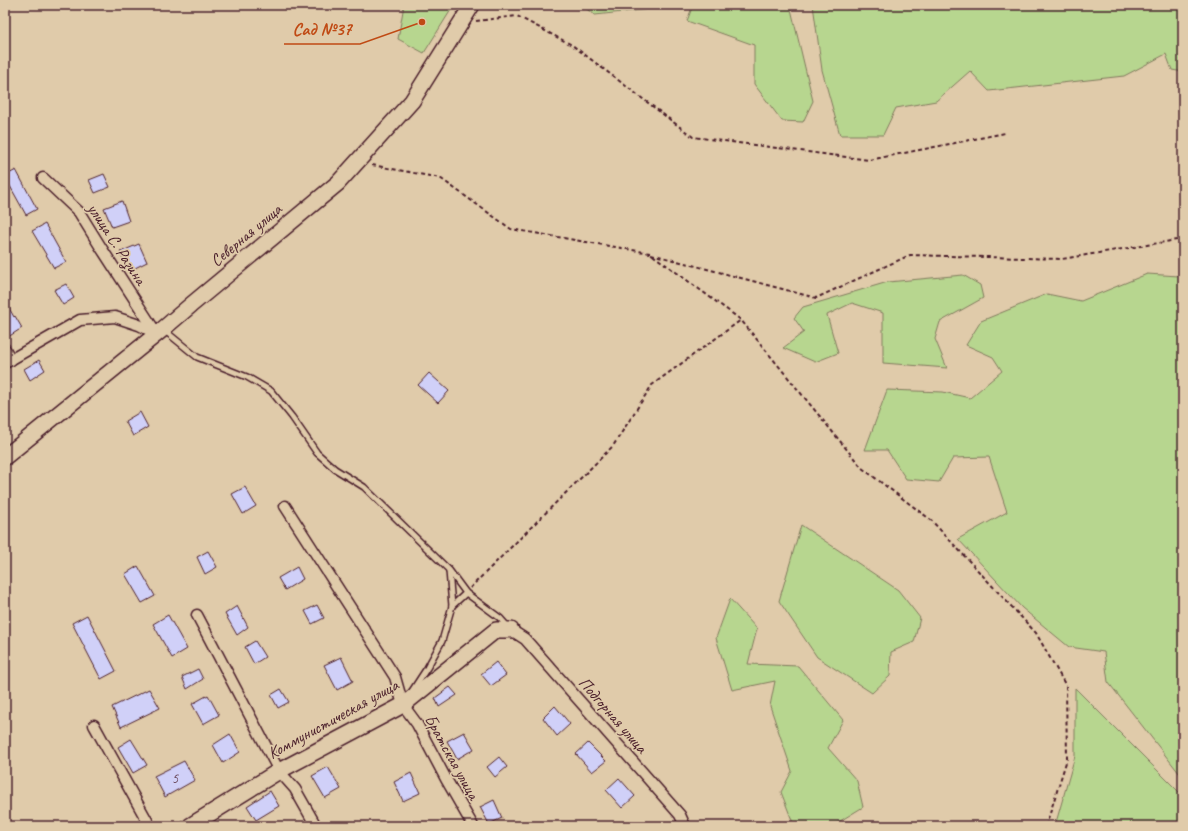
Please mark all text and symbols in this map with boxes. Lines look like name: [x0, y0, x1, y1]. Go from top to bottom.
callout: Сад №37: [284, 14, 360, 44]
text: Сад №37: [292, 18, 354, 40]
street label: улица С. Разина: [81, 198, 152, 291]
street label: Северная улица: [206, 198, 287, 271]
street label: Подгорная улица: [574, 672, 653, 759]
street label: Коммунистическая улица: [264, 674, 403, 764]
street label: Братская улица: [420, 711, 485, 805]
house number: 5: [172, 769, 180, 788]

